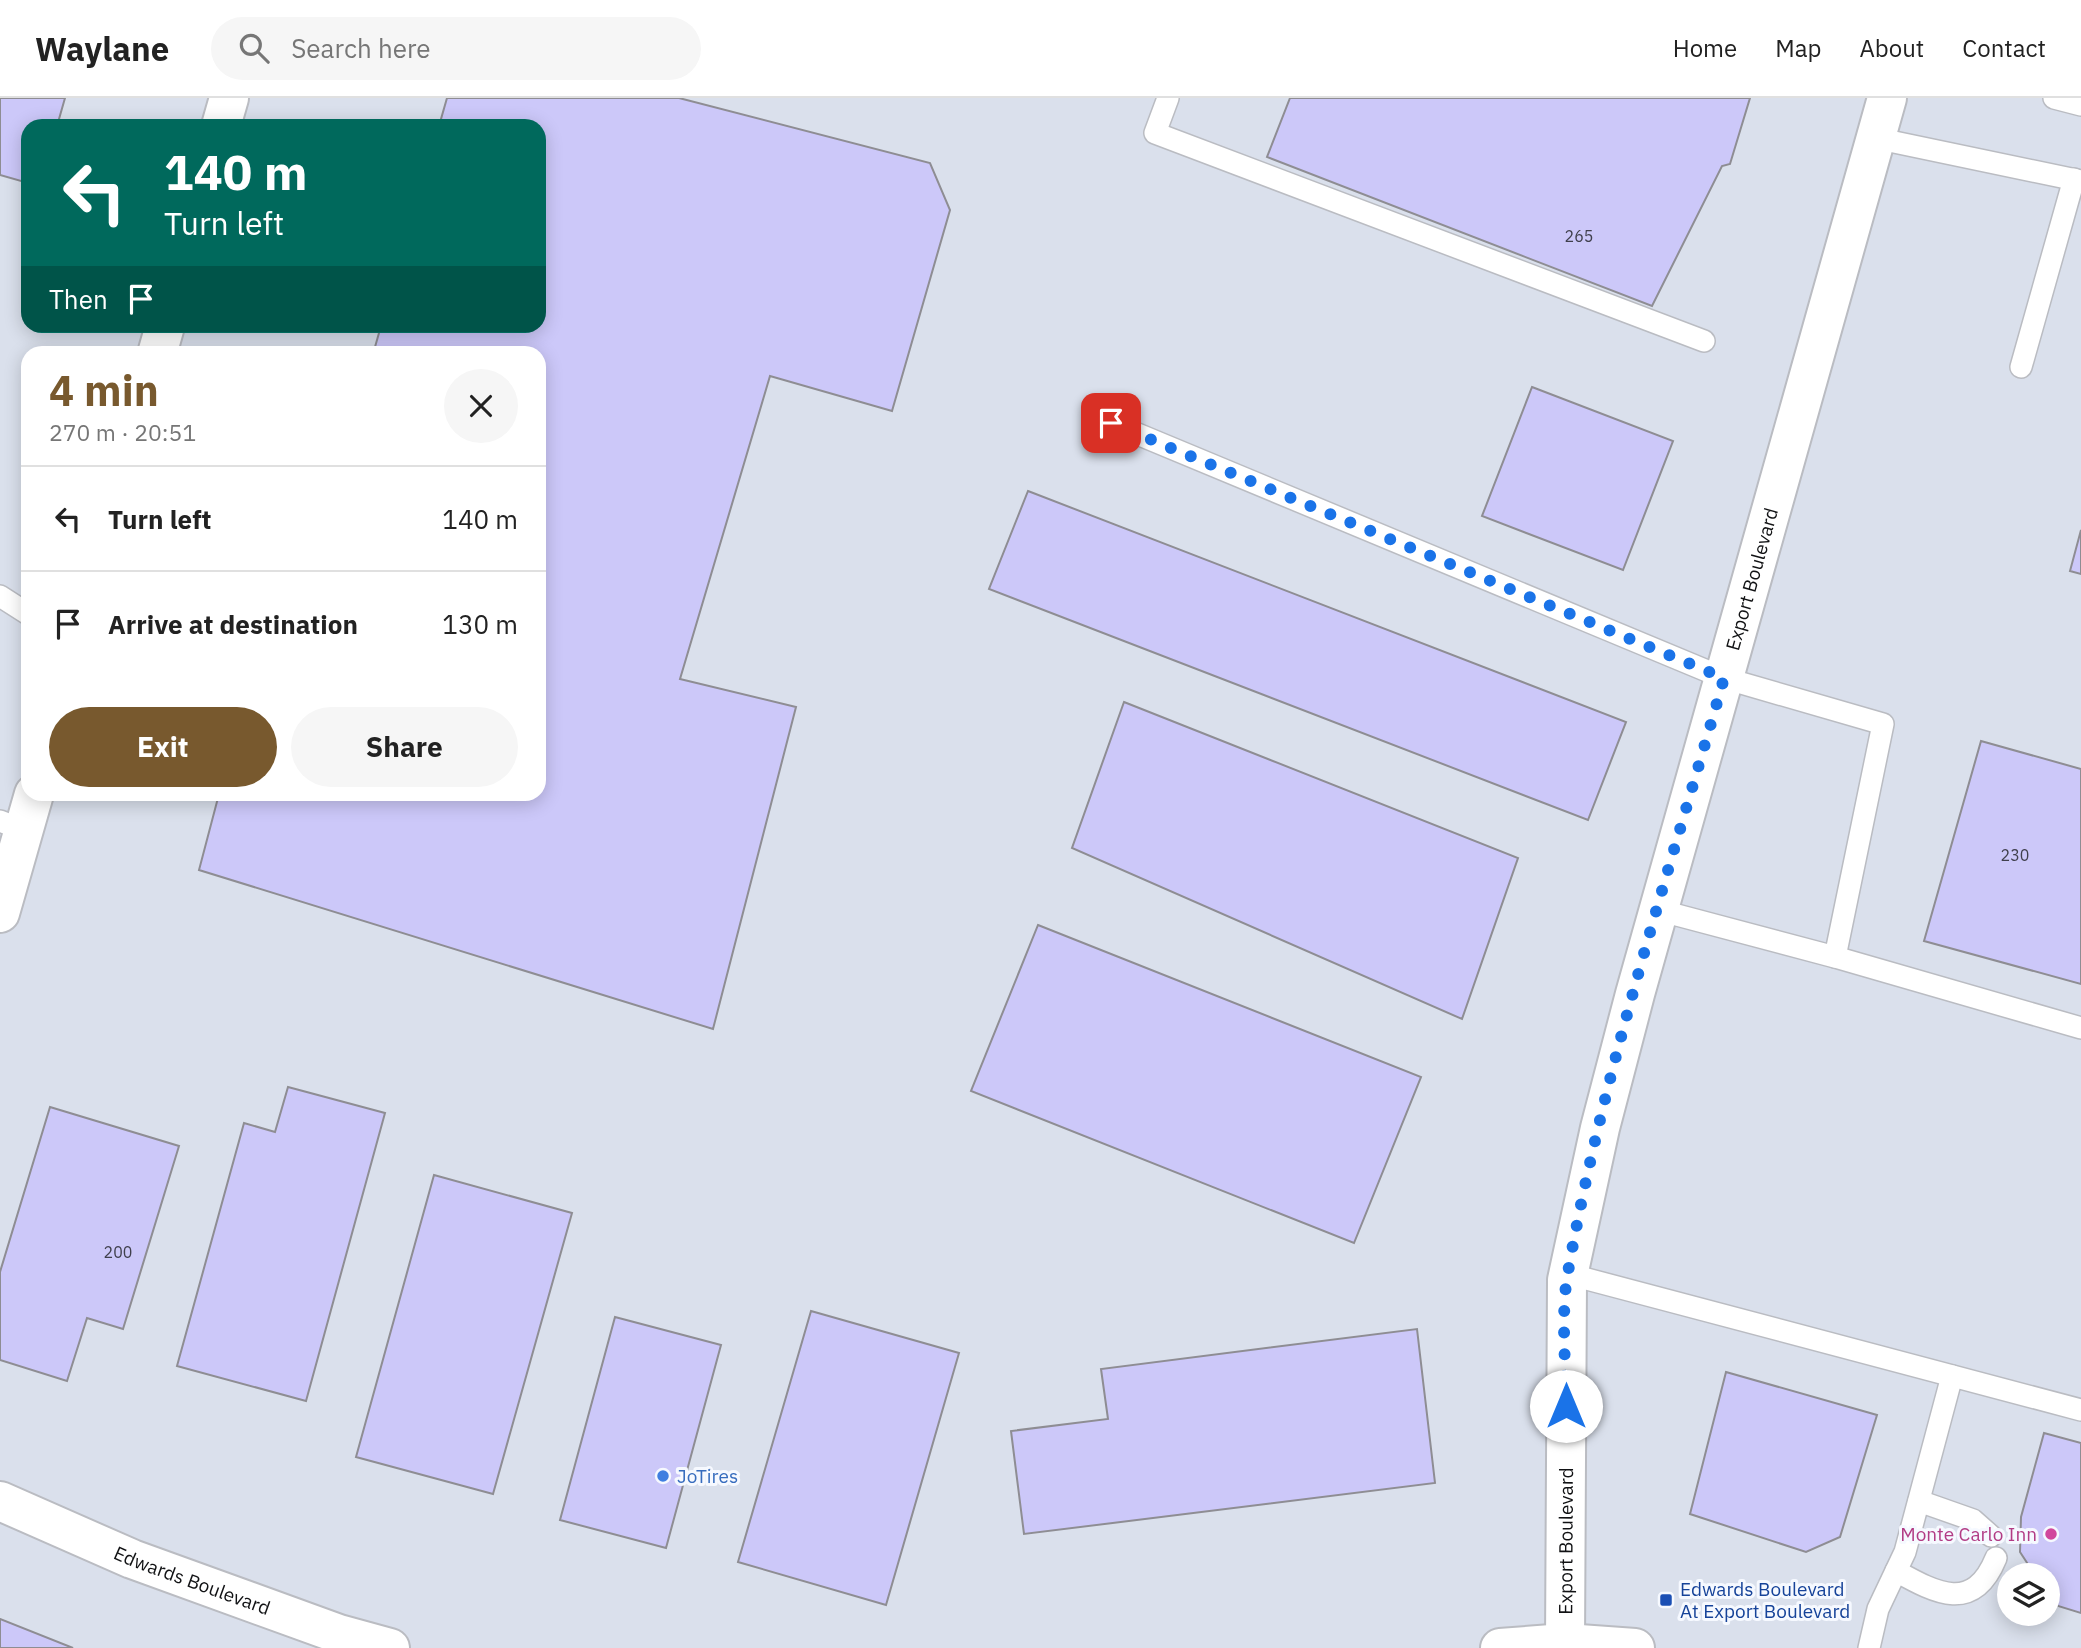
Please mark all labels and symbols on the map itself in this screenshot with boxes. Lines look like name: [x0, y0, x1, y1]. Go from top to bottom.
house number: 265: [1565, 226, 1593, 246]
pin: [1081, 393, 1141, 453]
street label: Export Boulevard: [1720, 505, 1783, 653]
house number: 230: [2001, 845, 2029, 865]
house number: 200: [104, 1242, 132, 1262]
position arrow: [1529, 1369, 1603, 1443]
place label: JoTires: [677, 1464, 738, 1488]
street label: Export Boulevard: [1553, 1467, 1578, 1615]
marker: JoTires: [655, 1468, 671, 1484]
place label: Monte Carlo Inn: [1900, 1522, 2037, 1546]
marker: Monte Carlo Inn: [2043, 1526, 2059, 1542]
street label: Edwards Boulevard: [110, 1541, 274, 1620]
place label: Edwards Boulevard At Export Boulevard: [1680, 1577, 1850, 1623]
marker: Edwards Boulevard At Export Boulevard: [1658, 1592, 1674, 1608]

